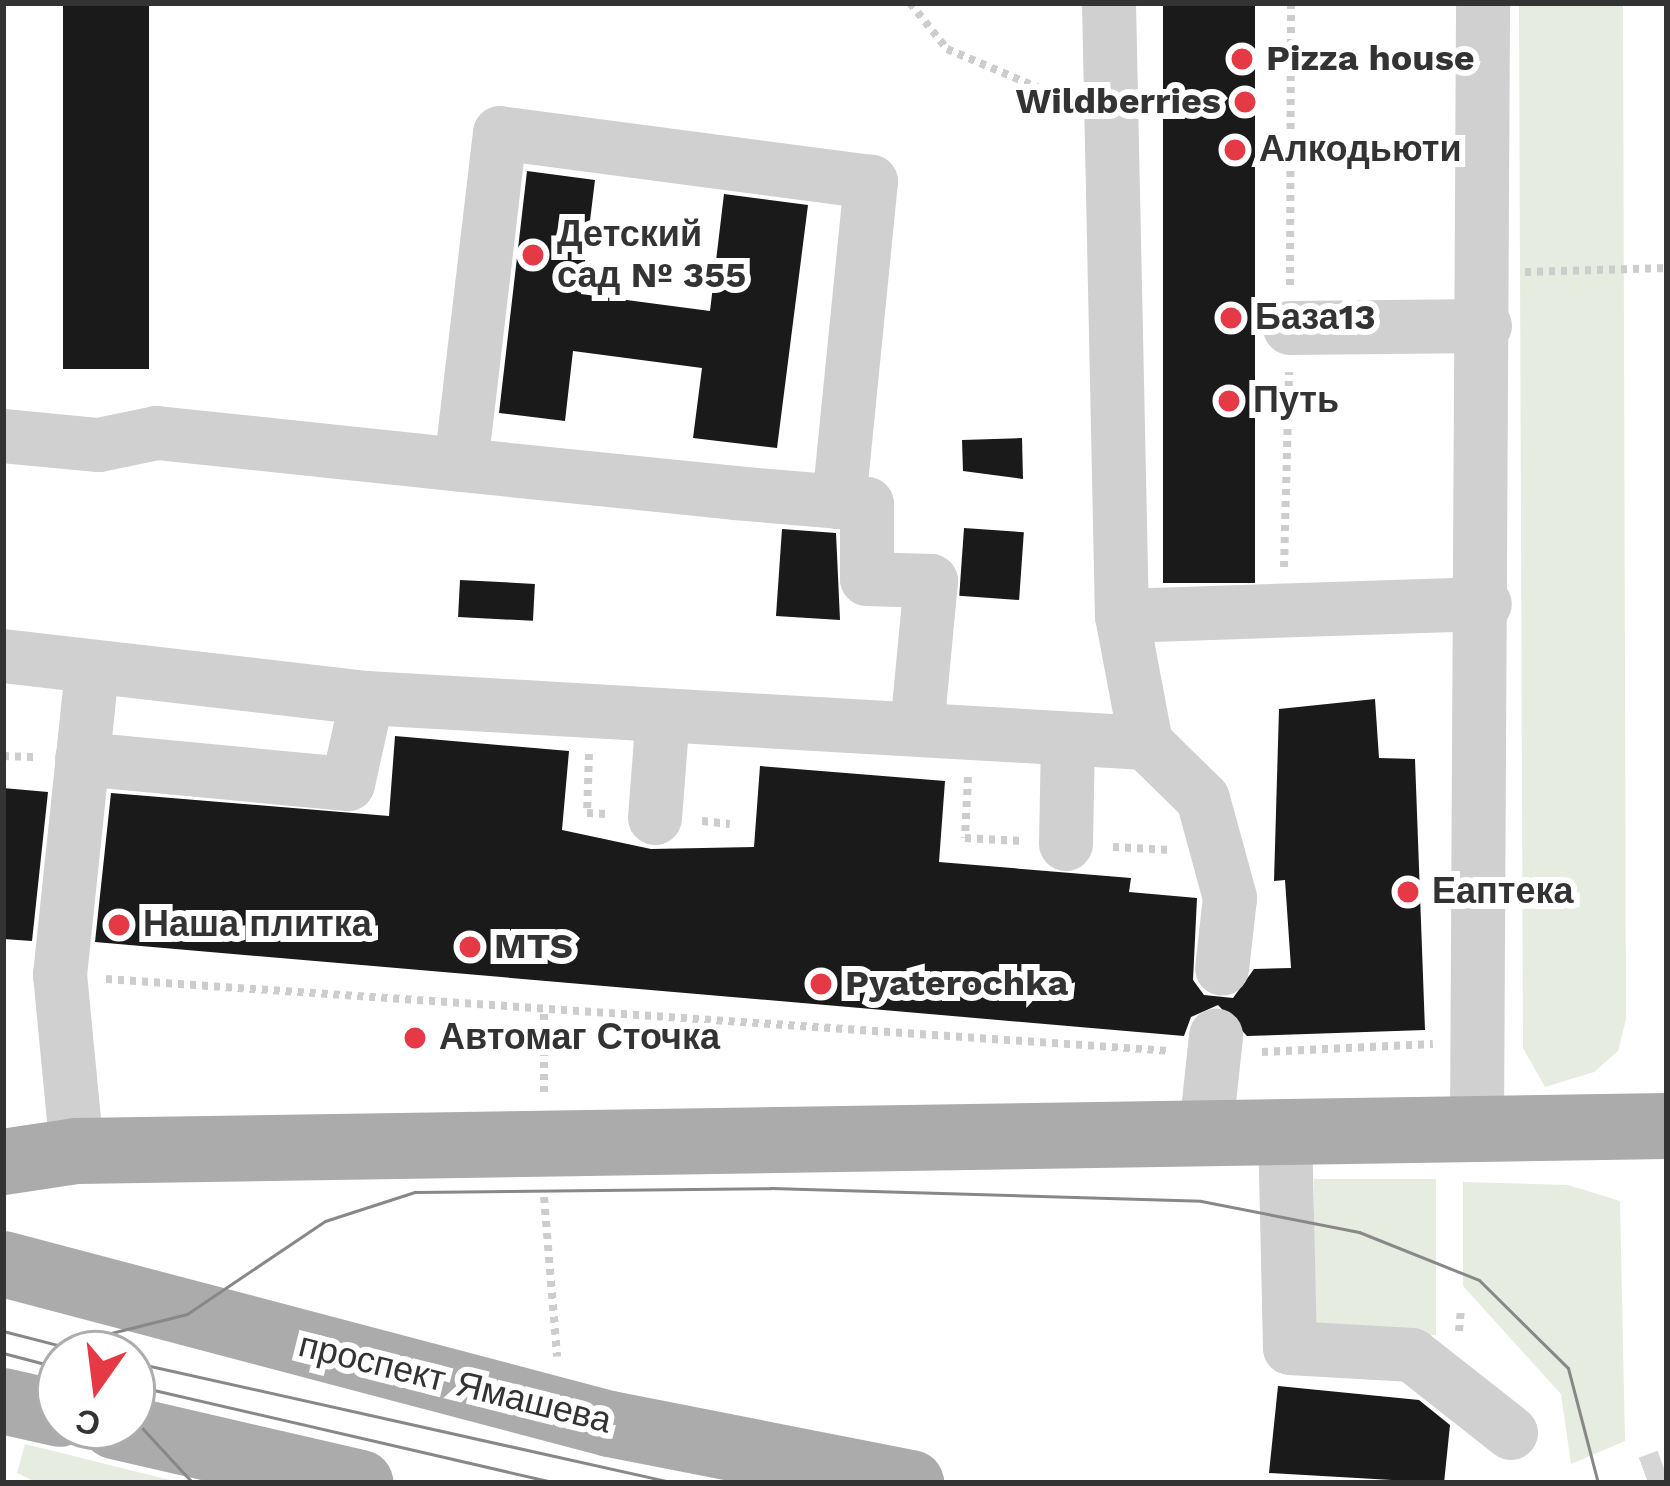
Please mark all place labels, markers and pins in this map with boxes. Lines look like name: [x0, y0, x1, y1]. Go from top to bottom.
place label: Pizza house: [1266, 37, 1475, 81]
marker: Pizza house: [1229, 46, 1255, 72]
place label: Wildberries: [1015, 80, 1221, 124]
marker: Wildberries: [1232, 89, 1258, 115]
place label: Алкодьюти: [1259, 128, 1462, 172]
marker: Алкодьюти: [1222, 137, 1248, 163]
place label: Детский сад № 355: [557, 212, 746, 297]
marker: Детский сад № 355: [520, 242, 546, 268]
place label: База13: [1255, 296, 1376, 340]
marker: База13: [1218, 305, 1244, 331]
place label: Путь: [1253, 379, 1339, 423]
marker: Путь: [1216, 388, 1242, 414]
place label: Еаптека: [1432, 870, 1573, 914]
marker: Еаптека: [1395, 879, 1421, 905]
place label: Наша плитка: [143, 903, 372, 947]
marker: Наша плитка: [106, 912, 132, 938]
place label: MTS: [494, 925, 573, 969]
marker: MTS: [457, 934, 483, 960]
place label: Pyaterochka: [845, 962, 1068, 1006]
marker: Pyaterochka: [808, 971, 834, 997]
place label: Автомаг Сточка: [439, 1016, 720, 1060]
marker: Автомаг Сточка: [402, 1025, 428, 1051]

